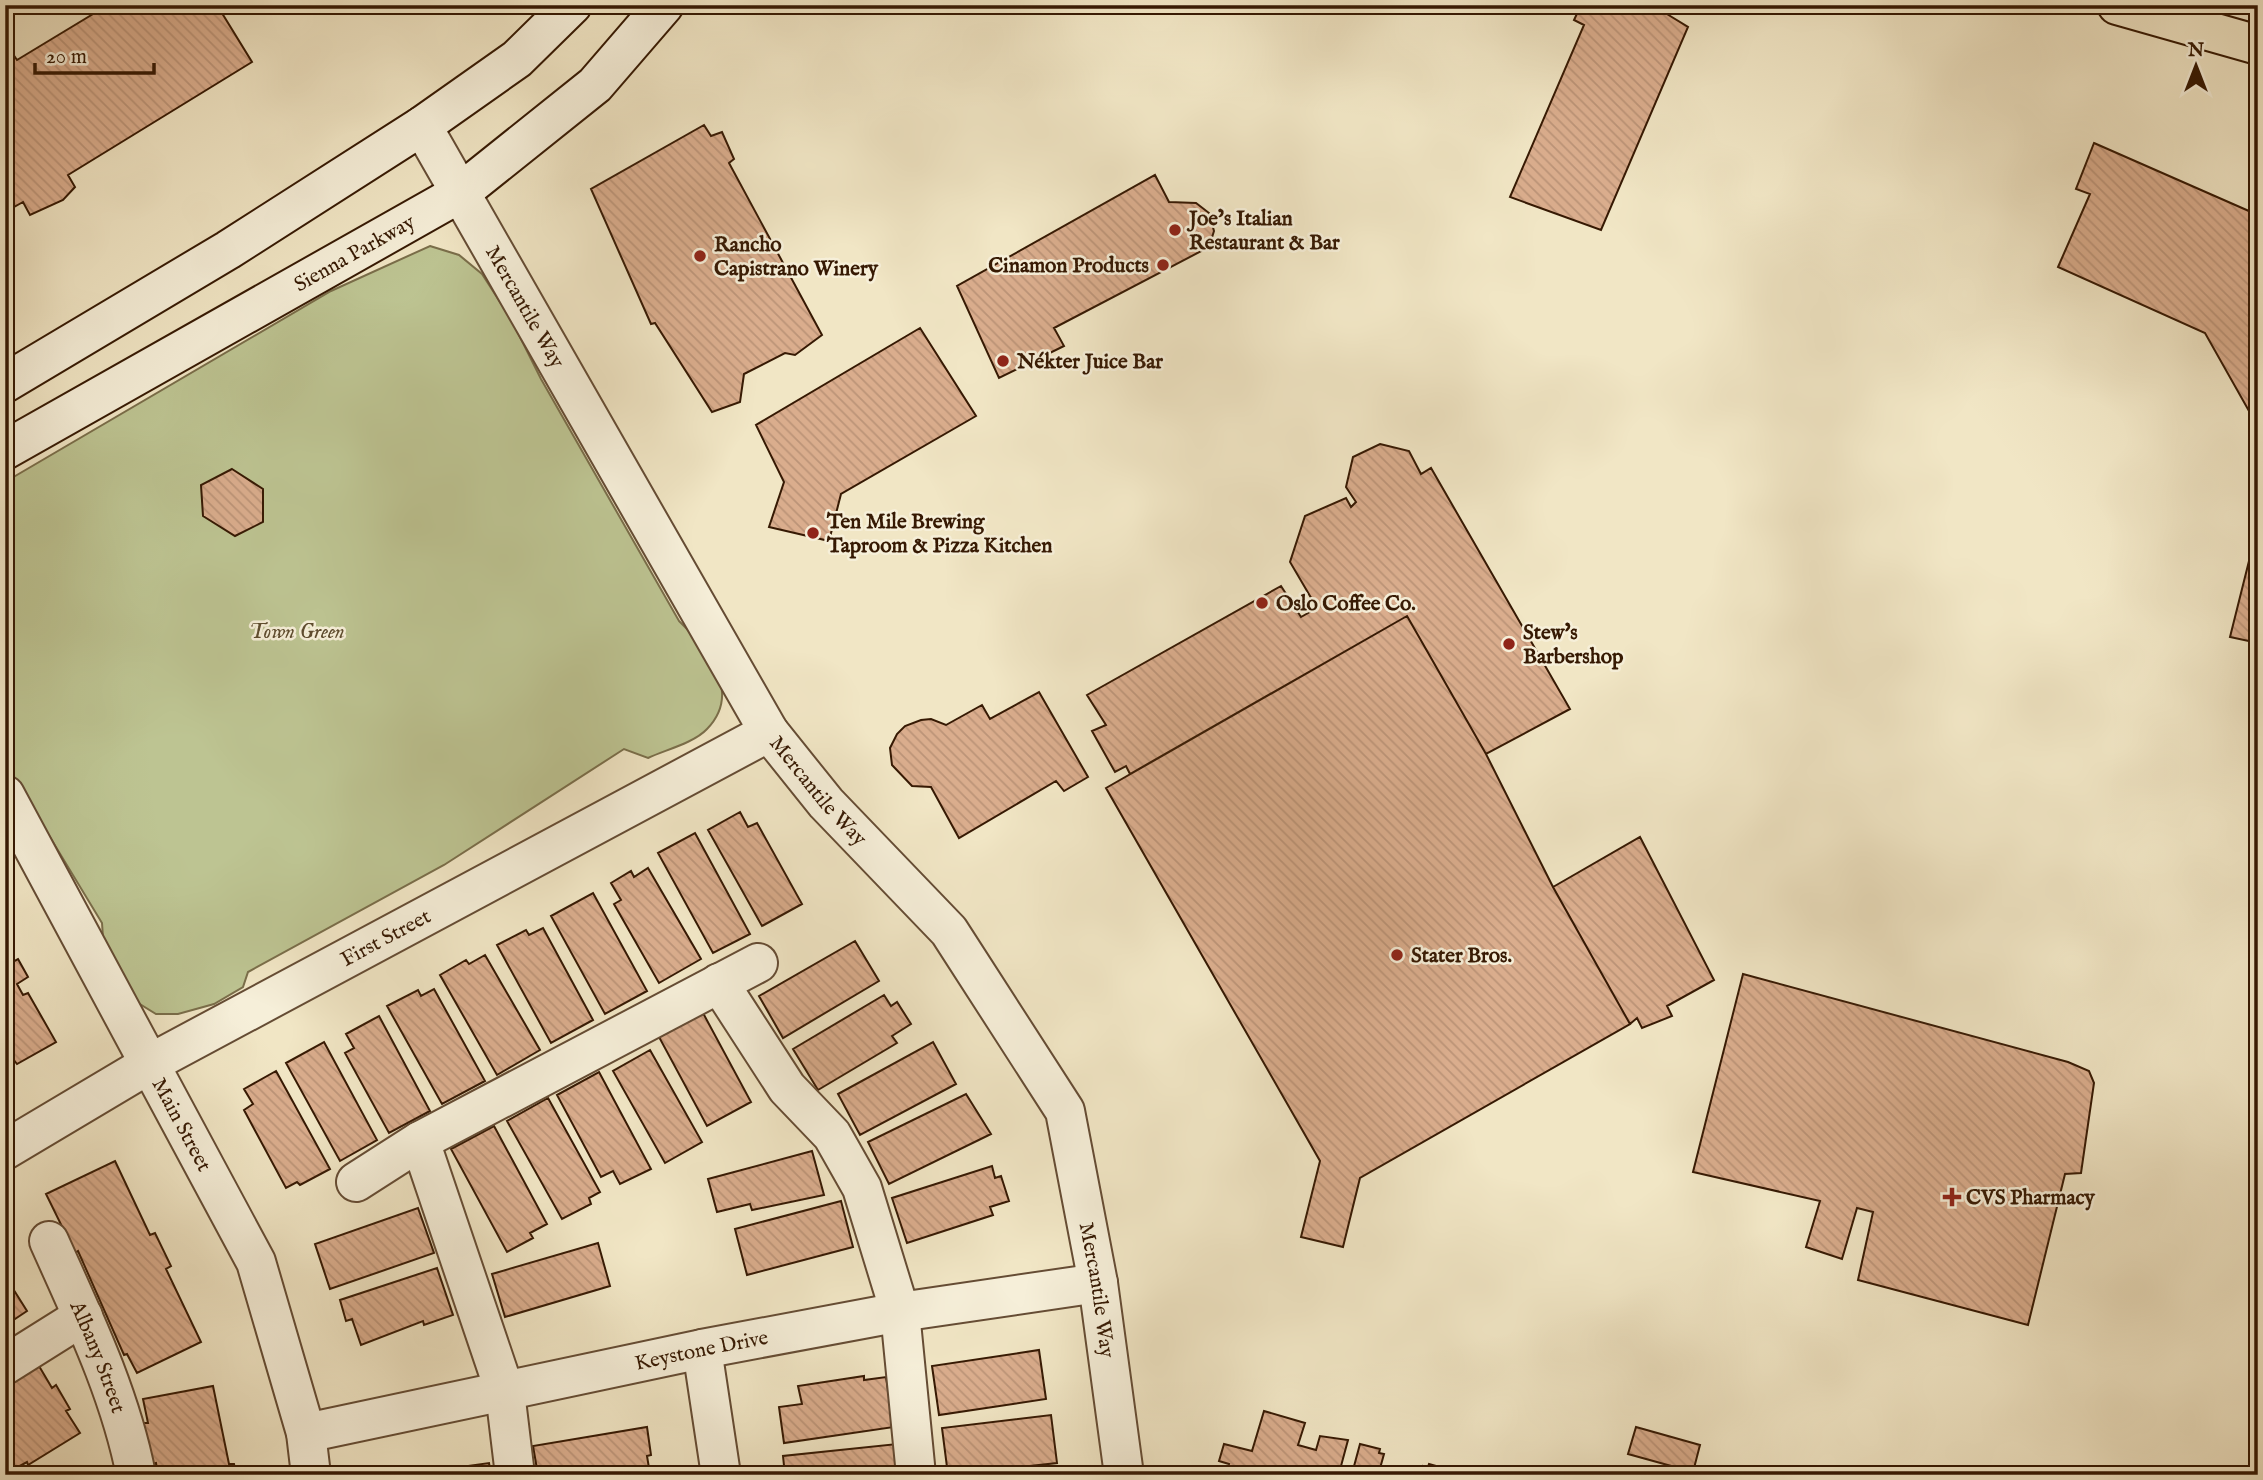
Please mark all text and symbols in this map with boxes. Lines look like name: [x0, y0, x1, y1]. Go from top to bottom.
scale bar: [35, 32, 154, 76]
north arrow: [2162, 32, 2232, 102]
text: N: [2187, 39, 2205, 63]
text: 20 m: [46, 44, 87, 71]
place label: Joe’s Italian Restaurant & Bar: [1186, 206, 1340, 257]
street label: Sienna Parkway: [290, 209, 421, 299]
marker: Joe’s Italian Restaurant & Bar: [1167, 222, 1183, 238]
place label: Rancho Capistrano Winery: [714, 232, 879, 283]
street label: Mercantile Way: [478, 241, 570, 374]
marker: Rancho Capistrano Winery: [692, 248, 708, 264]
place label: Cinamon Products: [988, 253, 1149, 280]
marker: Cinamon Products: [1155, 257, 1171, 273]
place label: Nékter Juice Bar: [1016, 349, 1163, 376]
marker: Nékter Juice Bar: [995, 353, 1011, 369]
place label: Ten Mile Brewing Taproom & Pizza Kitchen: [826, 509, 1052, 560]
marker: Ten Mile Brewing Taproom & Pizza Kitchen: [805, 525, 821, 541]
place label: Oslo Coffee Co.: [1276, 591, 1416, 618]
marker: Oslo Coffee Co.: [1254, 595, 1270, 611]
park label: Town Green: [249, 619, 345, 646]
place label: Stew's Barbershop: [1523, 620, 1624, 671]
marker: Stew's Barbershop: [1501, 636, 1517, 652]
street label: Mercantile Way: [762, 731, 873, 853]
street label: First Street: [337, 904, 436, 974]
place label: Stater Bros.: [1411, 943, 1512, 970]
marker: Stater Bros.: [1389, 947, 1405, 963]
street label: Main Street: [145, 1074, 217, 1177]
place label: CVS Pharmacy: [1966, 1185, 2096, 1212]
marker: CVS Pharmacy: [1944, 1189, 1960, 1205]
street label: Mercantile Way: [1072, 1220, 1120, 1360]
street label: Albany Street: [62, 1296, 131, 1417]
street label: Keystone Drive: [633, 1325, 771, 1378]

